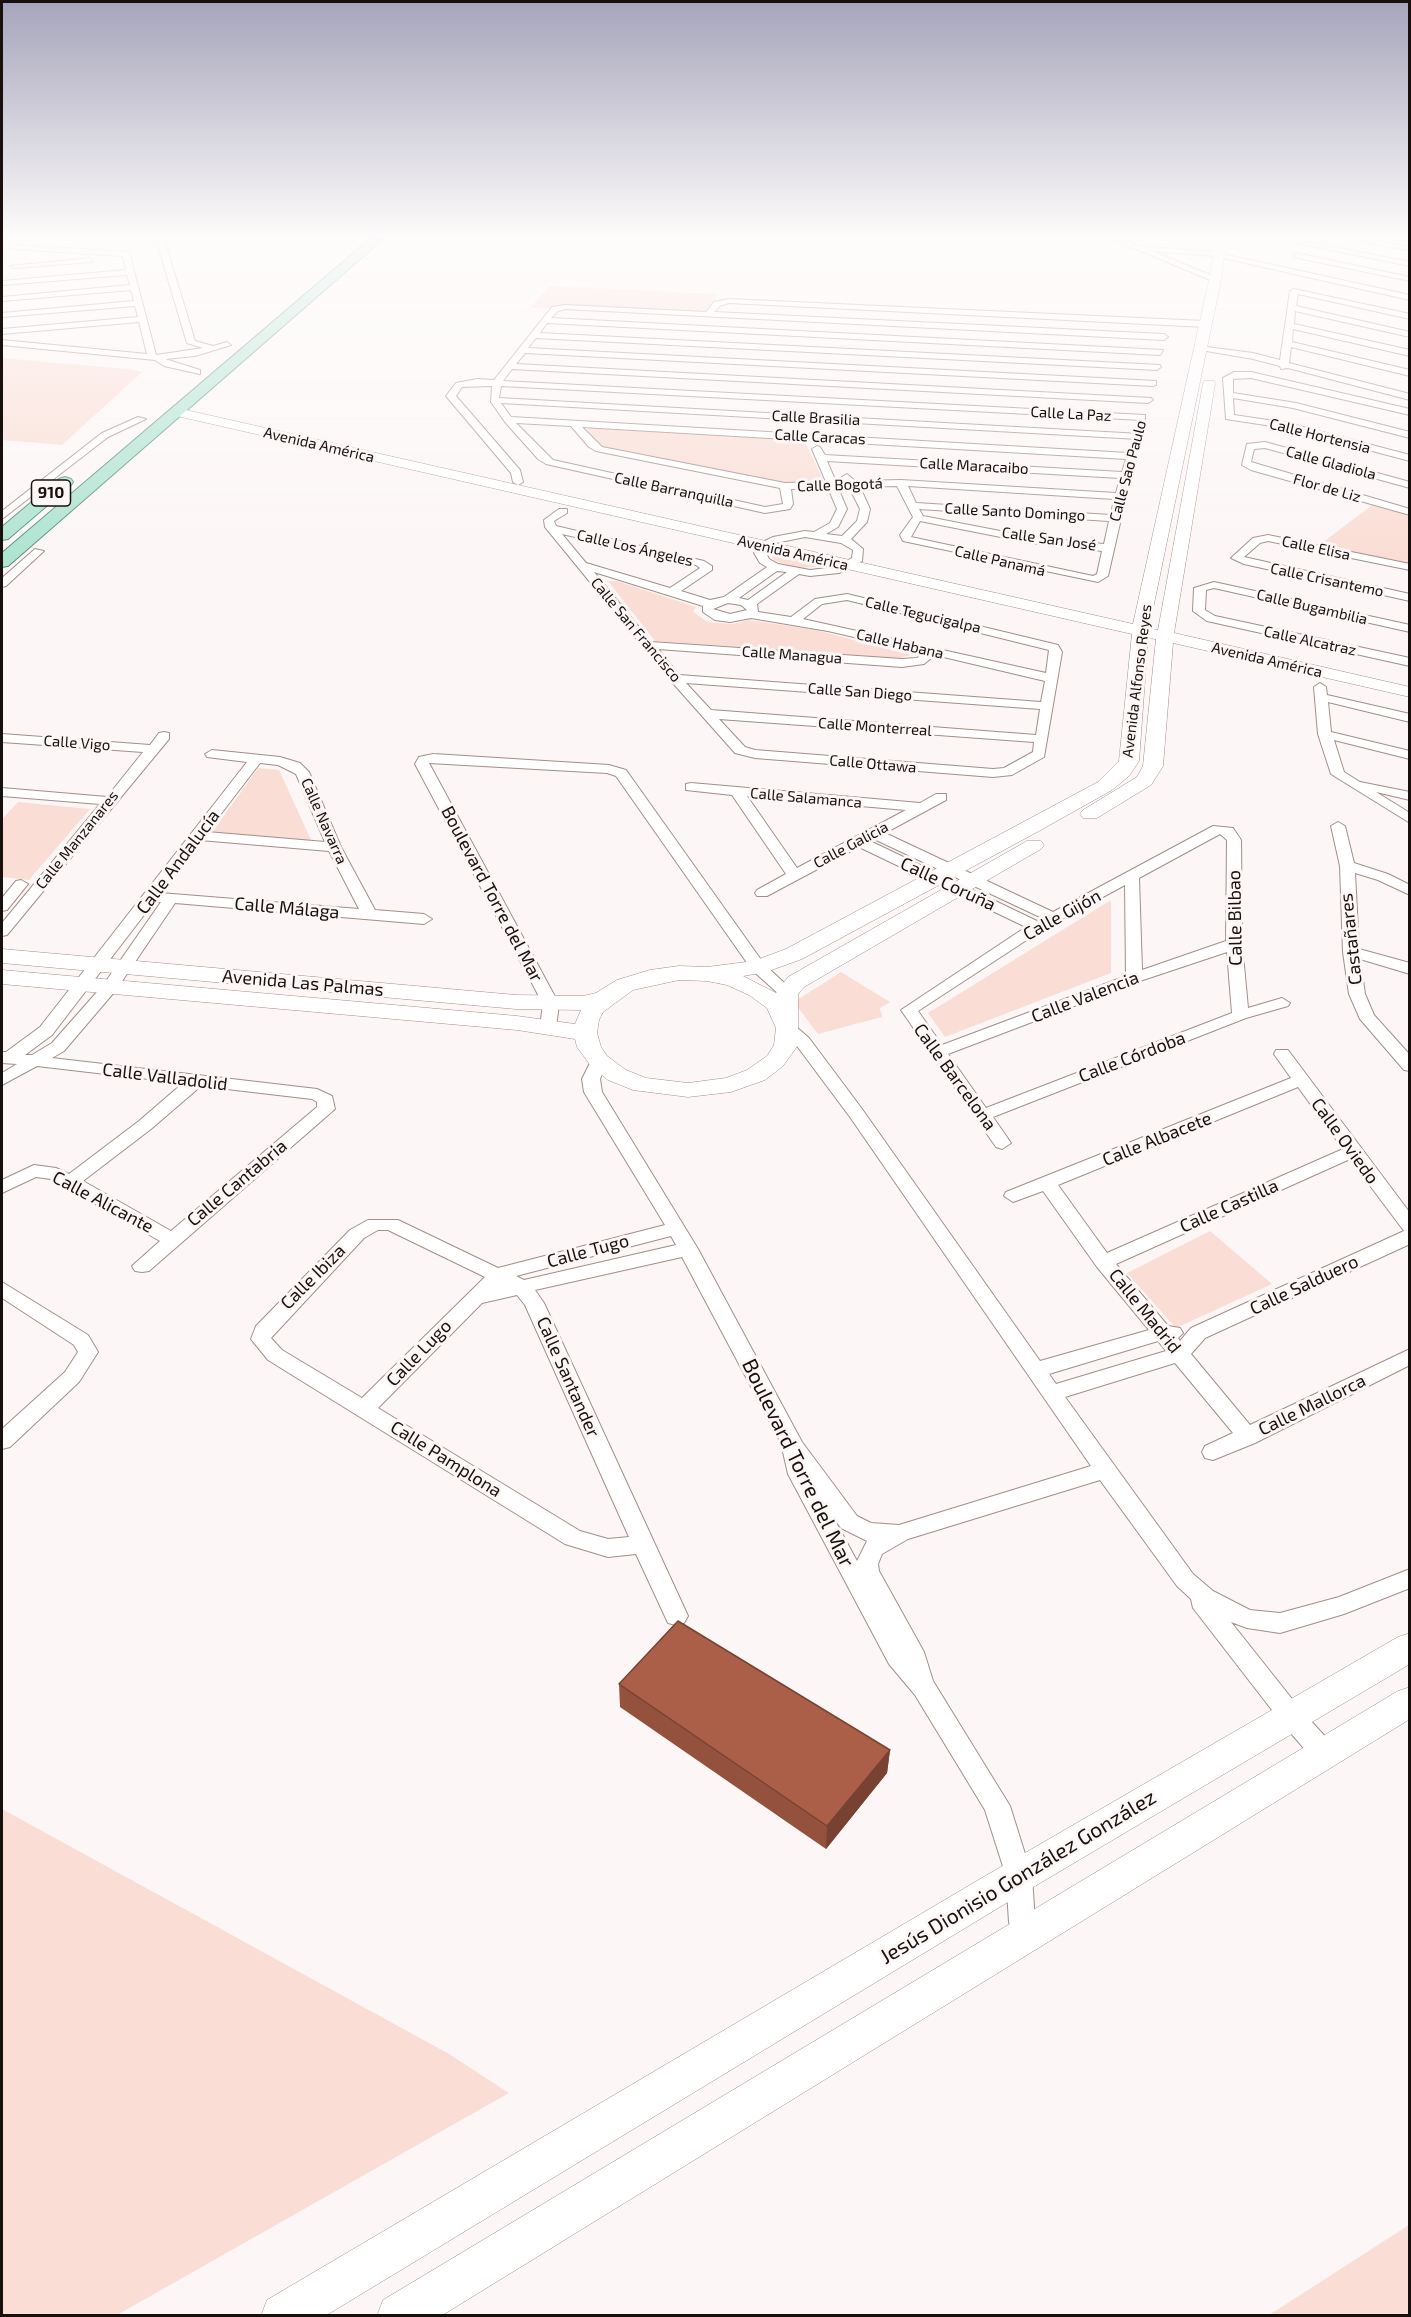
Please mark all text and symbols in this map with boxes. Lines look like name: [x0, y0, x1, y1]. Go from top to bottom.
street label: Calle La Paz: [1030, 403, 1112, 425]
street label: Calle Brasilia: [771, 407, 861, 429]
street label: Calle Hortensia: [1268, 415, 1372, 457]
street label: Calle Sao Paulo: [1106, 418, 1150, 524]
street label: Avenida América: [262, 423, 376, 467]
street label: Calle Caracas: [774, 426, 866, 448]
street label: Calle Gladiola: [1284, 442, 1378, 484]
street label: Calle Maracaibo: [919, 454, 1029, 478]
street label: Calle Barranquilla: [613, 469, 735, 511]
street label: Flor de Liz: [1291, 470, 1363, 506]
street label: Calle Bogotá: [797, 475, 883, 495]
road number: 910: [32, 480, 70, 506]
street label: Calle Santo Domingo: [944, 499, 1086, 525]
street label: Calle San José: [1001, 523, 1097, 555]
street label: Calle Los Ángeles: [575, 526, 695, 570]
street label: Avenida América: [736, 531, 850, 575]
street label: Calle Elisa: [1280, 532, 1352, 564]
street label: Calle Panamá: [953, 542, 1047, 580]
street label: Calle Crisantemo: [1269, 559, 1385, 601]
street label: Calle San Francisco: [587, 574, 685, 686]
street label: Calle Bugambilia: [1255, 585, 1369, 629]
street label: Calle Tegucigalpa: [863, 593, 983, 637]
street label: Avenida Alfonso Reyes: [1119, 603, 1155, 759]
street label: Calle Alcatraz: [1262, 622, 1358, 660]
street label: Calle Habana: [855, 625, 945, 663]
street label: Avenida América: [1210, 638, 1324, 682]
street label: Calle Managua: [741, 643, 843, 667]
street label: Calle San Diego: [807, 679, 913, 705]
street label: Calle Monterreal: [818, 714, 932, 740]
street label: Calle Vigo: [43, 732, 111, 754]
street label: Calle Ottawa: [829, 751, 917, 777]
street label: Calle Navarra: [297, 775, 351, 867]
street label: Calle Salamanca: [749, 784, 863, 812]
street label: Calle Manzanares: [32, 787, 122, 893]
street label: Boulevard Torre del Mar: [436, 802, 548, 986]
street label: Calle Andalucía: [132, 806, 224, 918]
street label: Calle Galicia: [810, 818, 892, 872]
street label: Calle Coruña: [897, 852, 999, 916]
street label: Calle Bilbao: [1223, 870, 1247, 966]
street label: Calle Gijón: [1019, 885, 1105, 945]
street label: Castañares: [1335, 892, 1367, 986]
street label: Calle Málaga: [234, 893, 340, 923]
street label: Avenida Las Palmas: [221, 965, 385, 1001]
street label: Calle Valencia: [1028, 967, 1142, 1027]
street label: Calle Barcelona: [909, 1019, 1001, 1135]
street label: Calle Córdoba: [1076, 1027, 1188, 1087]
street label: Calle Valladolid: [101, 1059, 229, 1095]
street label: Calle Oviedo: [1307, 1094, 1383, 1188]
street label: Calle Albacete: [1099, 1107, 1215, 1171]
street label: Calle Cantabria: [183, 1135, 291, 1231]
street label: Calle Alicante: [49, 1166, 157, 1238]
street label: Calle Castilla: [1176, 1175, 1282, 1237]
street label: Calle Tugo: [545, 1230, 631, 1272]
street label: Calle Ibiza: [276, 1240, 350, 1314]
street label: Calle Salduero: [1246, 1250, 1362, 1320]
street label: Calle Madrid: [1104, 1264, 1186, 1358]
street label: Calle Santander: [532, 1314, 604, 1440]
street label: Calle Lugo: [382, 1315, 456, 1391]
street label: Boulevard Torre del Mar: [737, 1355, 859, 1571]
street label: Calle Mallorca: [1255, 1370, 1369, 1440]
street label: Calle Pamplona: [386, 1416, 506, 1502]
street label: Jesús Dionisio González González: [875, 1784, 1161, 1970]

